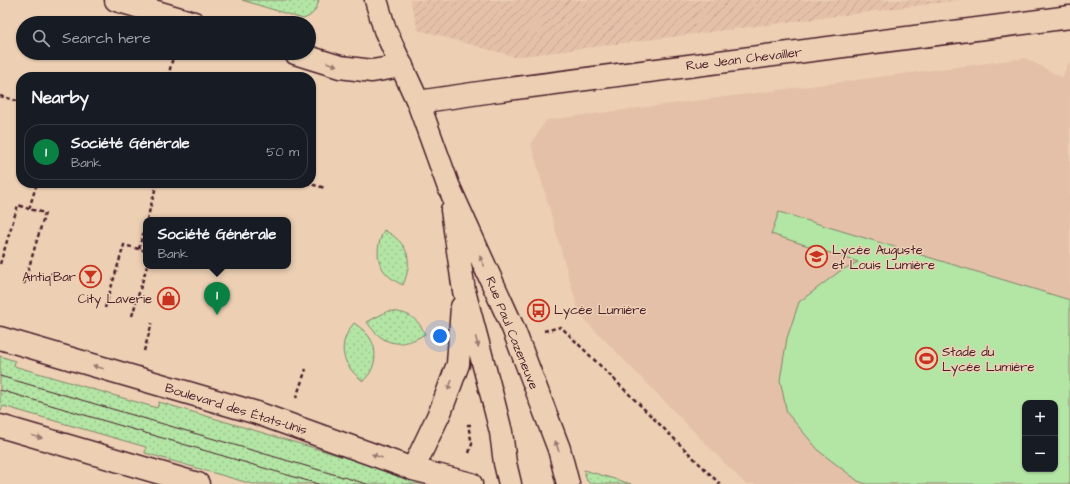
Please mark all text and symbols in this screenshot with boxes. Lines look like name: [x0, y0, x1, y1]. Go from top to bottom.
search box: [16, 16, 316, 60]
icon: search: [30, 27, 52, 49]
text: Search here: [62, 28, 151, 49]
street label: Rue Jean Chevailler: [685, 43, 803, 75]
one-way arrow: [326, 61, 338, 67]
text: Nearby: [32, 86, 89, 110]
text: Société Générale: [71, 133, 190, 154]
text: 1: [45, 143, 47, 161]
text: 50 m: [266, 143, 299, 161]
text: Bank: [71, 154, 101, 172]
popup: [143, 217, 291, 269]
text: Société Générale: [158, 224, 276, 245]
place label: Lycée Auguste et Louis Lumière: [832, 241, 935, 274]
school or university icon: Lycée Auguste et Louis Lumière: [803, 244, 829, 270]
text: Bank: [158, 245, 188, 263]
one-way arrow: [479, 255, 486, 267]
bar icon: Antiq'Bar: [78, 264, 104, 290]
place label: Antiq'Bar: [22, 268, 76, 286]
street label: Rue Paul Cazeneuve: [481, 274, 543, 392]
pin: 1: [204, 282, 230, 315]
shop icon: City Laverie: [155, 286, 181, 312]
place label: City Laverie: [78, 290, 152, 309]
bus stop icon: Lycée Lumière: [525, 297, 551, 323]
place label: Lycée Lumière: [554, 301, 647, 320]
your location: [430, 326, 450, 346]
one-way arrow: [475, 336, 481, 349]
place label: Stade du Lycée Lumière: [942, 343, 1035, 377]
sports icon: Stade du Lycée Lumière: [914, 346, 940, 372]
one-way arrow: [91, 364, 103, 370]
street label: Boulevard des États-Unis: [163, 379, 310, 439]
one-way arrow: [447, 379, 453, 391]
map controls: [1022, 400, 1058, 472]
button: +: [1022, 400, 1058, 436]
one-way arrow: [32, 434, 44, 440]
button: −: [1022, 436, 1058, 472]
one-way arrow: [554, 440, 560, 452]
one-way arrow: [370, 453, 382, 459]

